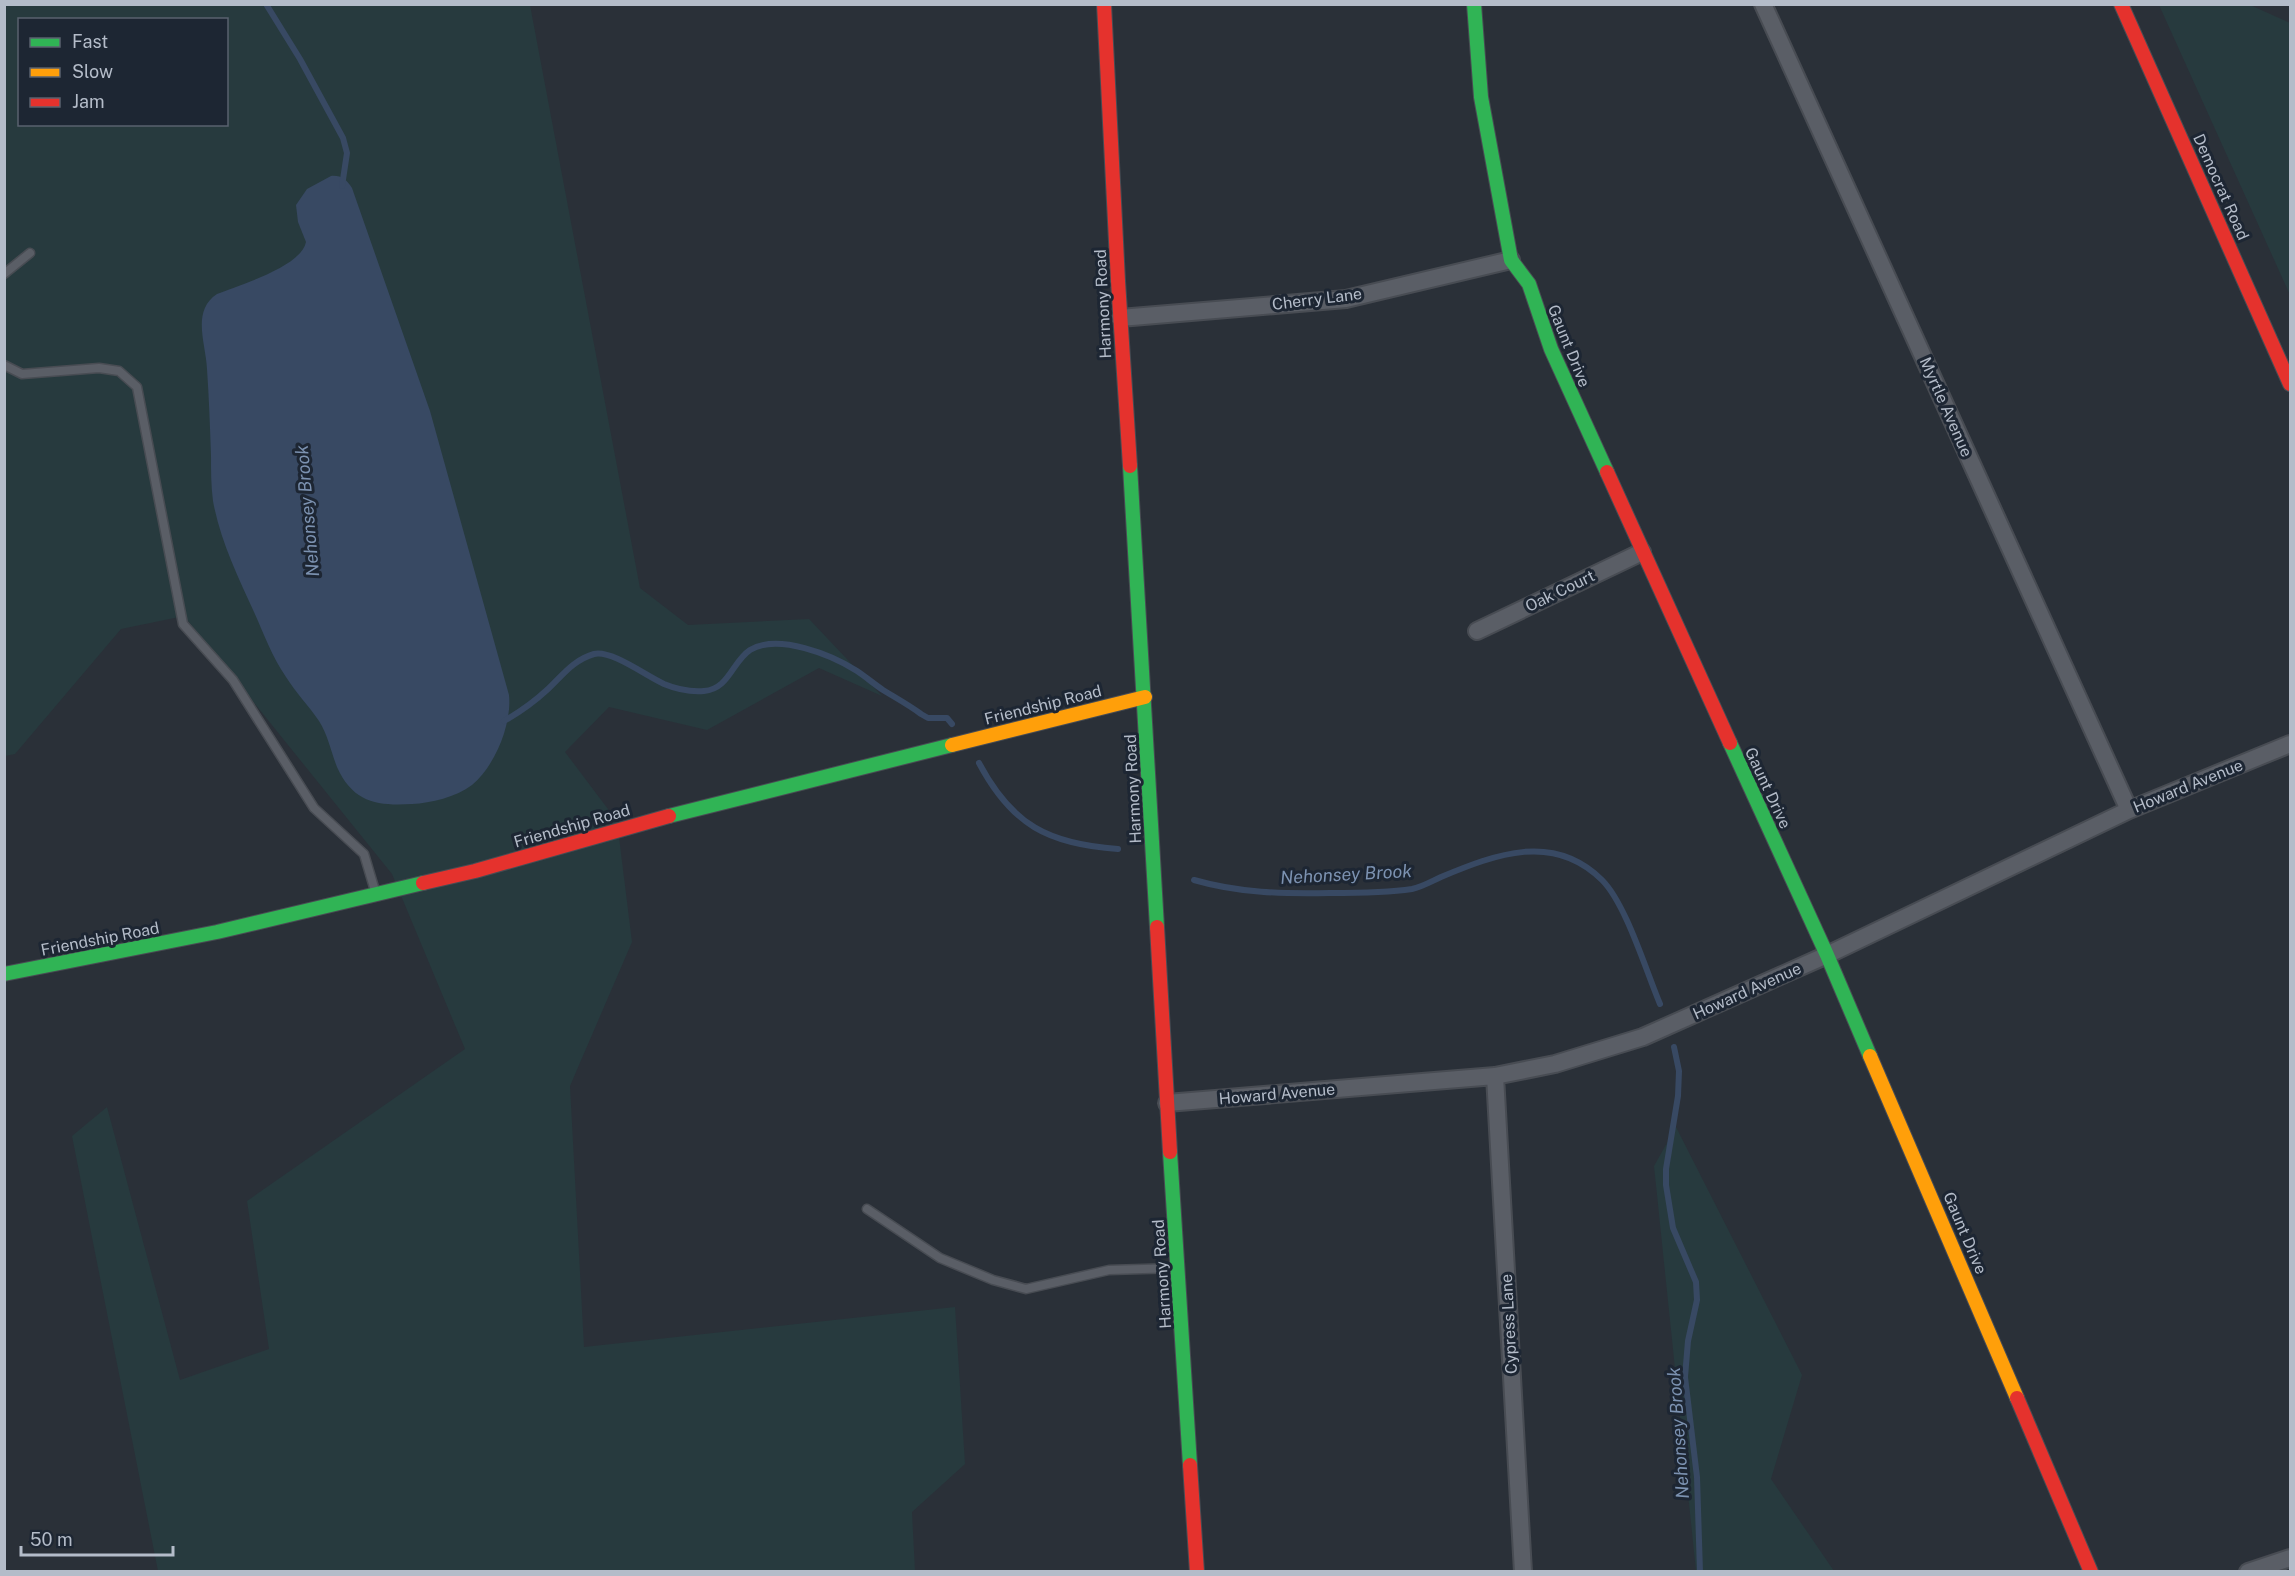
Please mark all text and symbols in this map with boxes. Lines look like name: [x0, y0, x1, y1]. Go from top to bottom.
legend: [18, 18, 228, 126]
text: Fast: [72, 31, 108, 52]
text: Slow: [72, 61, 113, 82]
text: Jam: [72, 91, 105, 112]
street label: Democrat Road: [2189, 131, 2253, 243]
street label: Harmony Road: [1091, 249, 1115, 359]
street label: Cherry Lane: [1271, 284, 1363, 314]
street label: Gaunt Drive: [1544, 302, 1594, 390]
street label: Myrtle Avenue: [1916, 354, 1976, 460]
water label: Nehonsey Brook: [291, 444, 323, 578]
street label: Oak Court: [1522, 566, 1598, 616]
street label: Friendship Road: [982, 681, 1104, 729]
street label: Harmony Road: [1121, 734, 1145, 844]
street label: Gaunt Drive: [1741, 744, 1795, 832]
street label: Howard Avenue: [2130, 755, 2246, 817]
street label: Friendship Road: [512, 800, 632, 852]
water label: Nehonsey Brook: [1280, 860, 1413, 888]
street label: Friendship Road: [39, 918, 161, 960]
street label: Howard Avenue: [1690, 959, 1804, 1023]
street label: Howard Avenue: [1218, 1079, 1336, 1109]
street label: Gaunt Drive: [1939, 1189, 1991, 1277]
street label: Harmony Road: [1149, 1219, 1175, 1329]
street label: Cypress Lane: [1497, 1273, 1521, 1375]
water label: Nehonsey Brook: [1663, 1366, 1693, 1500]
scale bar: [21, 1519, 172, 1557]
text: 50 m: [30, 1529, 73, 1550]

